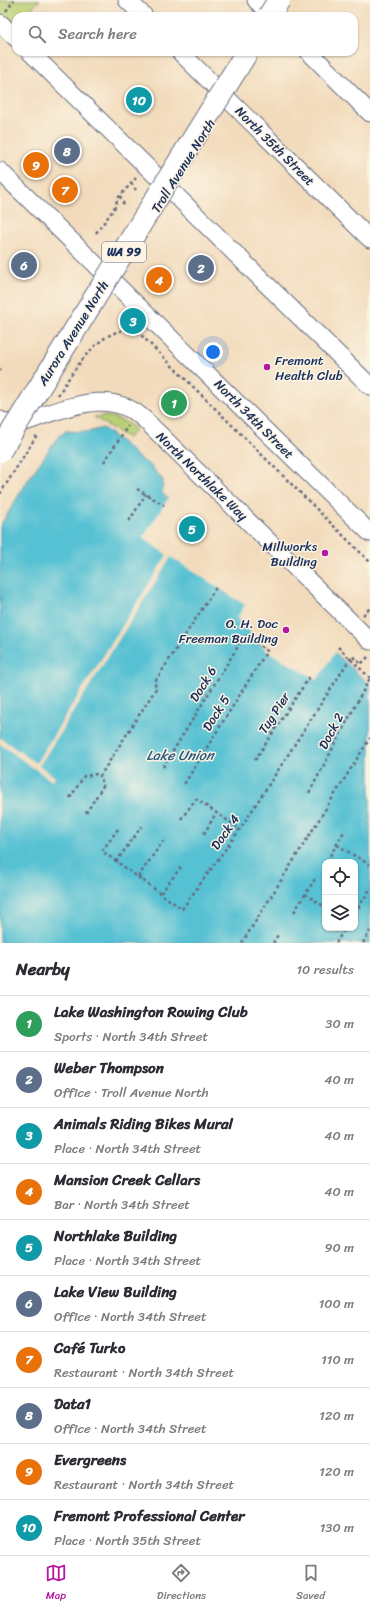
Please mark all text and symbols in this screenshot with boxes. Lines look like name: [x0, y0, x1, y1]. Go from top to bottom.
search box: [12, 12, 358, 56]
text: Search here: [58, 21, 137, 47]
icon: search: [26, 23, 48, 45]
pin: 10: [126, 85, 152, 115]
street label: North 35th Street: [230, 101, 321, 192]
street label: Troll Avenue North: [145, 114, 221, 218]
pin: 8: [54, 136, 80, 166]
pin: 9: [23, 150, 49, 180]
pin: 7: [52, 175, 78, 205]
road number: WA 99: [102, 242, 146, 262]
pin: 6: [11, 250, 37, 280]
pin: 2: [188, 253, 214, 283]
pin: 4: [146, 265, 172, 295]
street label: Aurora Avenue North: [31, 276, 115, 391]
pin: 3: [120, 306, 146, 336]
your location: [203, 342, 223, 362]
place label: Fremont Health Club: [275, 349, 343, 387]
marker: Fremont Health Club: [262, 362, 272, 372]
street label: North 34th Street: [208, 373, 300, 465]
pin: 1: [161, 388, 187, 418]
street label: North Northlake Way: [151, 426, 254, 526]
pin: 5: [179, 514, 205, 544]
place label: Millworks Building: [262, 535, 318, 573]
marker: Millworks Building: [320, 548, 330, 558]
place label: O. H. Doc Freeman Building: [179, 612, 279, 650]
marker: O. H. Doc Freeman Building: [281, 625, 291, 635]
street label: Dock 6: [183, 662, 223, 706]
street label: Tug Pier: [252, 687, 296, 738]
street label: Dock 5: [196, 690, 236, 736]
street label: Dock 2: [312, 708, 350, 753]
water label: Lake Union: [146, 743, 215, 768]
street label: Dock 4: [204, 809, 246, 855]
map controls: [322, 859, 358, 931]
button: locate: [322, 859, 358, 895]
button: layers: [322, 895, 358, 931]
text: Nearby: [16, 954, 70, 984]
text: 10 results: [297, 958, 354, 981]
text: Lake Washington Rowing Club: [54, 999, 248, 1025]
text: 1: [26, 1012, 32, 1035]
text: 30 m: [325, 1012, 354, 1035]
text: Sports · North 34th Street: [54, 1025, 208, 1048]
text: Weber Thompson: [54, 1055, 164, 1081]
text: 2: [25, 1068, 33, 1091]
text: 40 m: [324, 1068, 354, 1091]
text: Office · Troll Avenue North: [54, 1081, 208, 1104]
text: Animals Riding Bikes Mural: [54, 1111, 233, 1137]
text: 3: [25, 1124, 33, 1147]
text: 40 m: [324, 1124, 354, 1147]
text: Place · North 34th Street: [54, 1137, 201, 1160]
text: Mansion Creek Cellars: [54, 1167, 200, 1193]
text: 4: [25, 1180, 33, 1203]
text: 40 m: [324, 1180, 354, 1203]
text: Bar · North 34th Street: [54, 1193, 190, 1216]
text: Northlake Building: [54, 1223, 177, 1249]
text: 5: [25, 1236, 33, 1259]
text: 90 m: [324, 1236, 354, 1259]
text: Place · North 34th Street: [54, 1249, 201, 1272]
text: Lake View Building: [54, 1279, 177, 1305]
text: 6: [25, 1292, 33, 1315]
text: 100 m: [319, 1292, 354, 1315]
text: Office · North 34th Street: [54, 1305, 207, 1328]
text: Café Turko: [54, 1335, 125, 1361]
text: 7: [25, 1348, 33, 1371]
text: 110 m: [321, 1348, 354, 1371]
text: Restaurant · North 34th Street: [54, 1361, 234, 1384]
text: Data1: [54, 1391, 91, 1417]
text: 8: [25, 1404, 33, 1427]
text: 120 m: [319, 1404, 354, 1427]
text: Office · North 34th Street: [54, 1417, 207, 1440]
text: Evergreens: [54, 1447, 126, 1473]
text: 9: [25, 1460, 33, 1483]
text: 120 m: [319, 1460, 354, 1483]
text: Restaurant · North 34th Street: [54, 1473, 234, 1496]
text: Fremont Professional Center: [54, 1503, 244, 1529]
text: 10: [22, 1516, 36, 1539]
text: 130 m: [320, 1516, 354, 1539]
text: Place · North 35th Street: [54, 1529, 201, 1552]
tab: Map: [45, 1562, 67, 1605]
tab: Directions: [157, 1562, 206, 1605]
tab: Saved: [296, 1562, 325, 1605]

